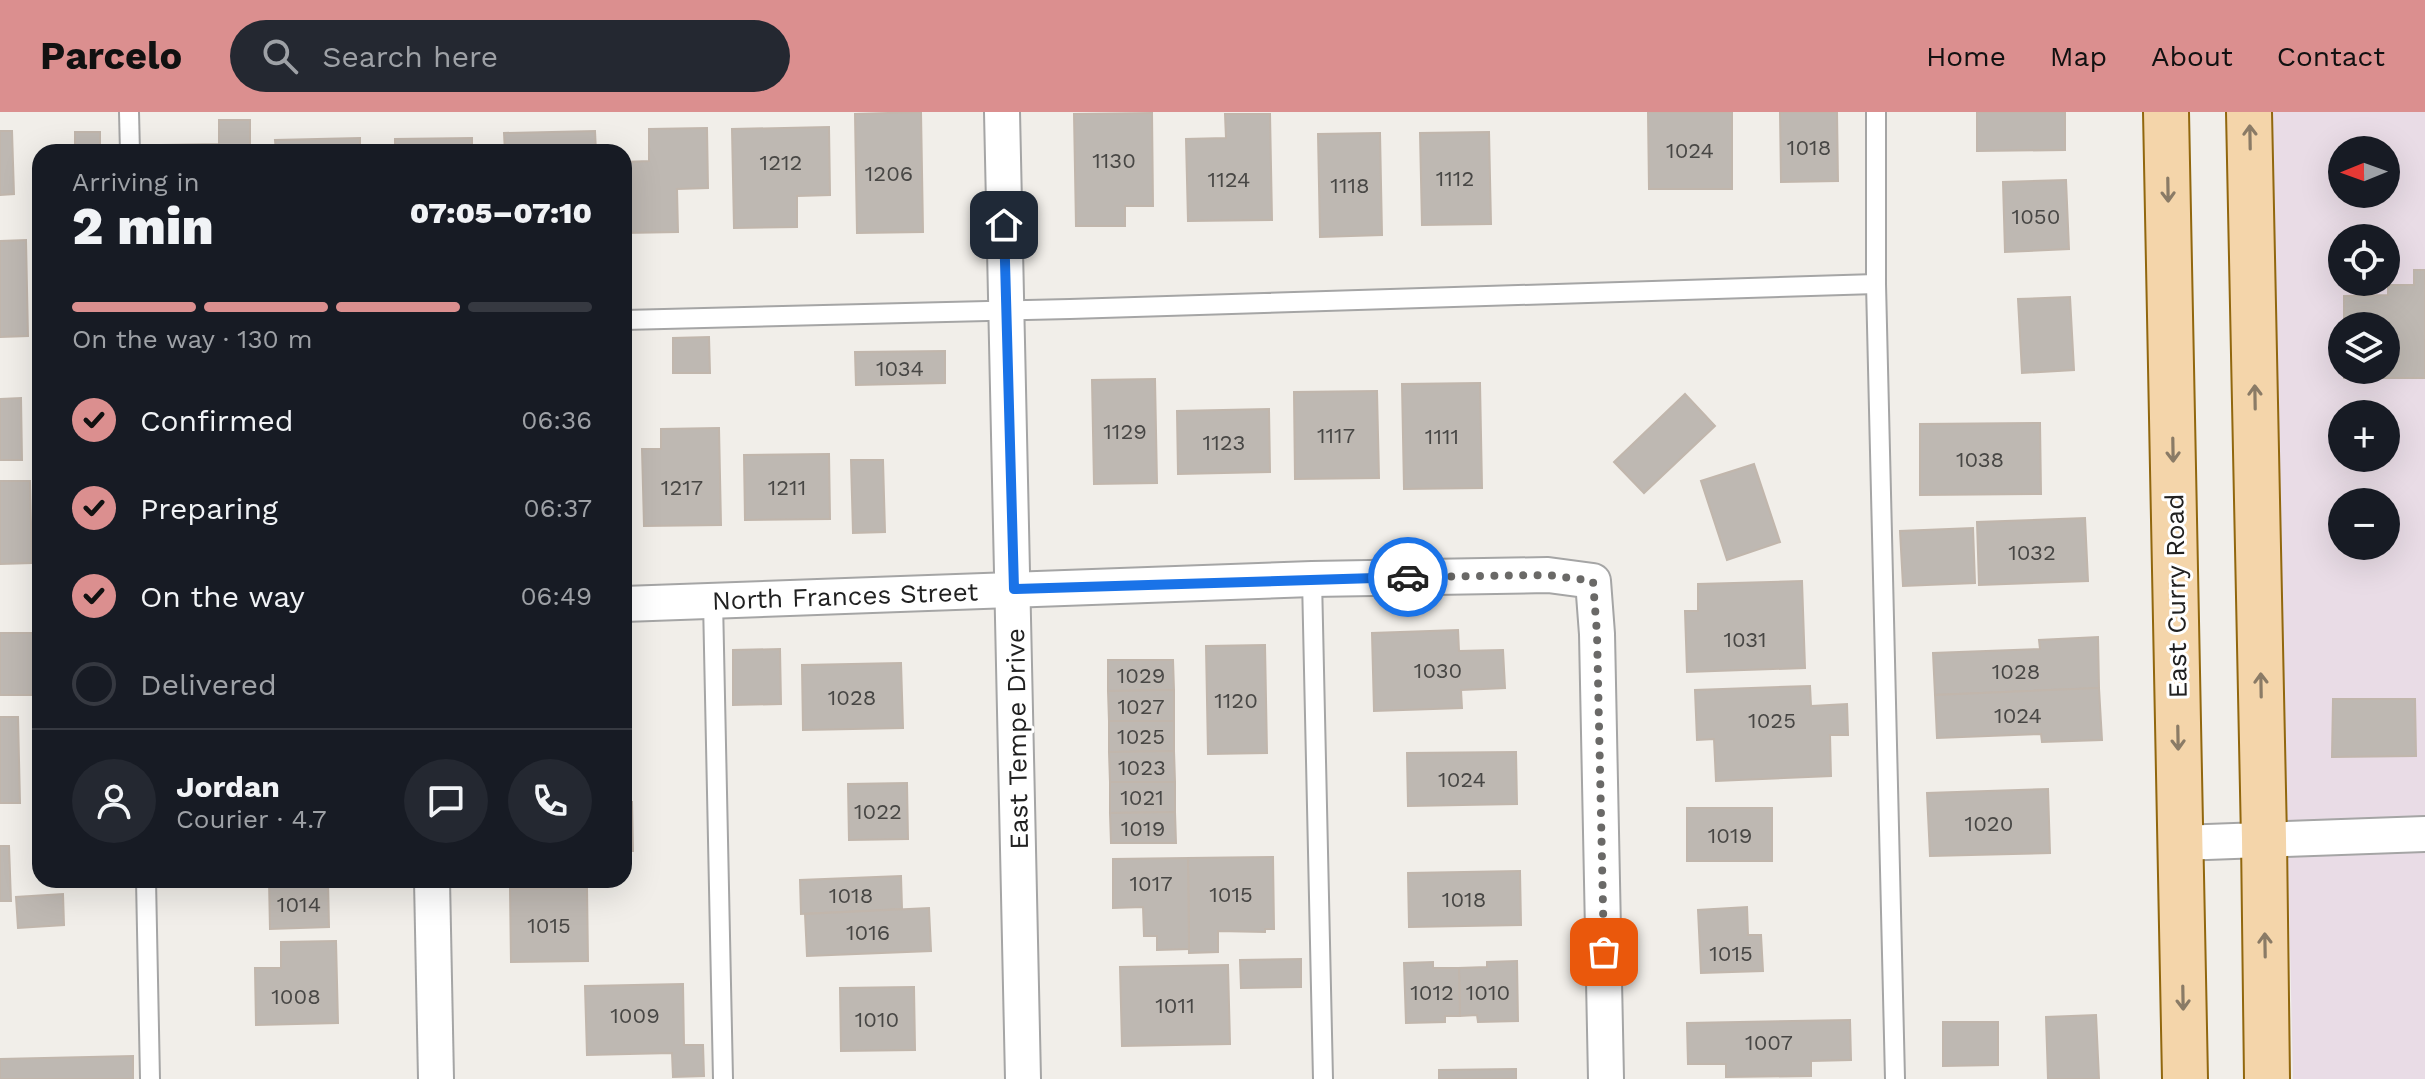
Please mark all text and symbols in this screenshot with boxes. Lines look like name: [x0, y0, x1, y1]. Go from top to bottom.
search box: [230, 20, 790, 92]
text: Parcelo: [40, 34, 182, 78]
icon: search: [258, 34, 302, 78]
text: Search here: [322, 39, 498, 74]
text: Home: [1926, 40, 2006, 73]
text: Map: [2050, 40, 2107, 73]
text: About: [2151, 40, 2233, 73]
text: Contact: [2277, 40, 2385, 73]
one-way arrow: [2242, 124, 2258, 151]
house number: 1018: [1787, 135, 1831, 160]
north arrow: [2328, 136, 2400, 208]
map controls: [2328, 136, 2400, 560]
house number: 1024: [1666, 138, 1714, 163]
house number: 1130: [1092, 148, 1136, 173]
house number: 1212: [760, 150, 802, 175]
house number: 1206: [865, 161, 913, 186]
house number: 1112: [1436, 166, 1474, 191]
text: Arriving in: [72, 167, 200, 197]
house number: 1124: [1208, 167, 1250, 192]
house number: 1118: [1330, 173, 1370, 198]
one-way arrow: [2160, 176, 2176, 203]
pin: [970, 191, 1038, 259]
text: 07:05–07:10: [410, 195, 592, 230]
text: 2 min: [72, 196, 214, 257]
icon: home: [982, 203, 1026, 247]
house number: 1050: [2012, 204, 2060, 229]
button: locate: [2328, 224, 2400, 296]
button: layers: [2328, 312, 2400, 384]
text: On the way · 130 m: [72, 324, 312, 354]
house number: 1034: [876, 356, 924, 381]
one-way arrow: [2247, 384, 2263, 411]
icon: check: [72, 398, 116, 442]
button: +: [2328, 400, 2400, 472]
text: Confirmed: [140, 403, 294, 438]
text: 06:36: [521, 405, 592, 435]
house number: 1129: [1103, 419, 1147, 444]
house number: 1117: [1317, 423, 1355, 448]
house number: 1111: [1425, 424, 1459, 449]
house number: 1123: [1203, 430, 1245, 455]
one-way arrow: [2165, 436, 2181, 463]
house number: 1038: [1956, 447, 2004, 472]
house number: 1217: [661, 475, 703, 500]
house number: 1211: [768, 475, 806, 500]
icon: check: [72, 486, 116, 530]
button: −: [2328, 488, 2400, 560]
text: Preparing: [140, 491, 278, 526]
text: 06:37: [524, 493, 592, 523]
street label: East Curry Road: [2159, 493, 2193, 699]
courier: [1368, 537, 1448, 617]
house number: 1032: [2008, 540, 2056, 565]
icon: car: [1386, 555, 1430, 599]
icon: check: [72, 574, 116, 618]
street label: North Frances Street: [711, 576, 979, 616]
text: On the way: [140, 579, 305, 614]
text: 06:49: [520, 581, 592, 611]
house number: 1031: [1723, 627, 1767, 652]
street label: East Tempe Drive: [1000, 628, 1034, 850]
house number: 1030: [1414, 658, 1462, 683]
house number: 1028: [1992, 659, 2040, 684]
house number: 1029: [1117, 663, 1165, 688]
text: Delivered: [140, 667, 277, 702]
one-way arrow: [2253, 672, 2269, 699]
house number: 1028: [828, 685, 876, 710]
house number: 1120: [1214, 688, 1258, 713]
house number: 1027: [1118, 694, 1165, 719]
house number: 1024: [1994, 703, 2042, 728]
house number: 1025: [1748, 708, 1796, 733]
house number: 1025: [1117, 724, 1165, 749]
one-way arrow: [2171, 724, 2186, 751]
house number: 1023: [1118, 755, 1166, 780]
button: person: [72, 759, 156, 843]
button: chat: [404, 759, 488, 843]
button: phone: [508, 759, 592, 843]
house number: 1024: [1438, 767, 1486, 792]
text: Jordan: [176, 769, 280, 804]
house number: 1021: [1120, 785, 1164, 810]
house number: 1022: [854, 799, 902, 824]
text: Courier · 4.7: [176, 804, 326, 834]
house number: 1020: [1965, 811, 2013, 836]
house number: 1019: [1121, 816, 1165, 841]
house number: 1019: [1708, 823, 1752, 848]
house number: 1017: [1129, 871, 1173, 896]
house number: 1015: [1209, 882, 1253, 907]
house number: 1018: [829, 883, 873, 908]
house number: 1018: [1442, 887, 1486, 912]
house number: 1014: [277, 892, 321, 917]
house number: 1015: [527, 913, 571, 938]
pin: [1570, 918, 1638, 986]
house number: 1016: [846, 920, 890, 945]
icon: bag: [1582, 930, 1626, 974]
one-way arrow: [2257, 932, 2273, 959]
house number: 1015: [1709, 941, 1753, 966]
house number: 1012: [1410, 980, 1454, 1005]
house number: 1010: [1466, 980, 1510, 1005]
house number: 1008: [271, 984, 321, 1009]
one-way arrow: [2176, 984, 2191, 1011]
house number: 1011: [1155, 993, 1195, 1018]
house number: 1009: [610, 1003, 660, 1028]
house number: 1010: [855, 1007, 899, 1032]
house number: 1007: [1745, 1030, 1793, 1055]

